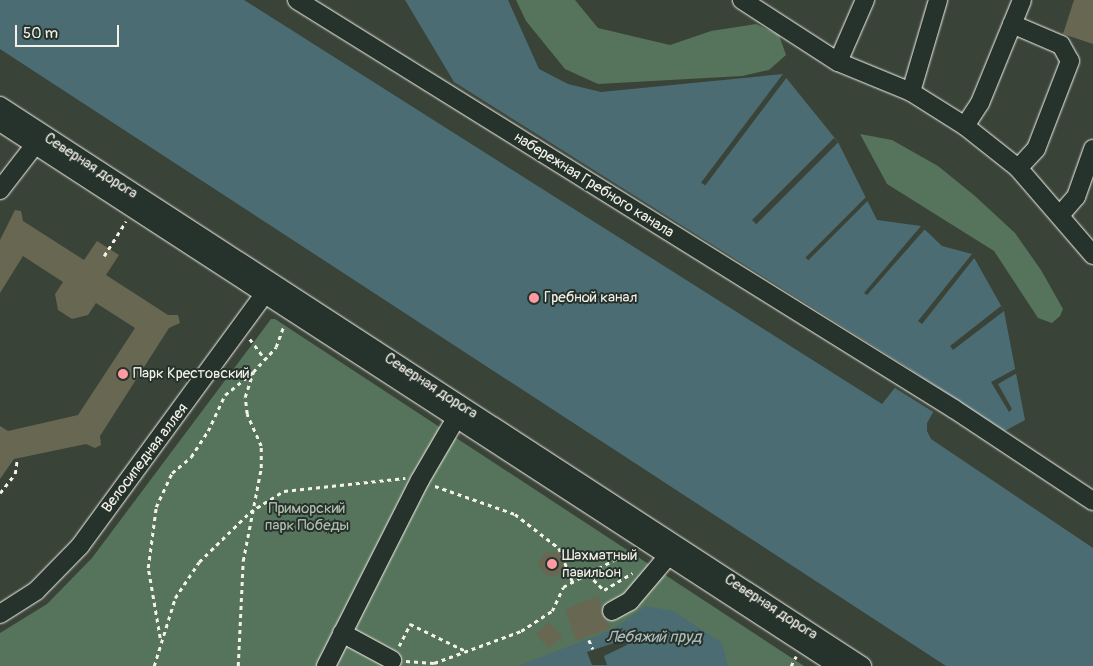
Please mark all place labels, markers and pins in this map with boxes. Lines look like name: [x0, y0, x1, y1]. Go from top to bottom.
place label: Гребной канал: [544, 289, 637, 307]
marker: Гребной канал: [528, 292, 540, 304]
place label: Парк Крестовский: [133, 365, 250, 383]
marker: Парк Крестовский: [117, 368, 129, 380]
place label: Шахматный павильон: [562, 546, 637, 581]
marker: Шахматный павильон: [546, 558, 558, 570]

